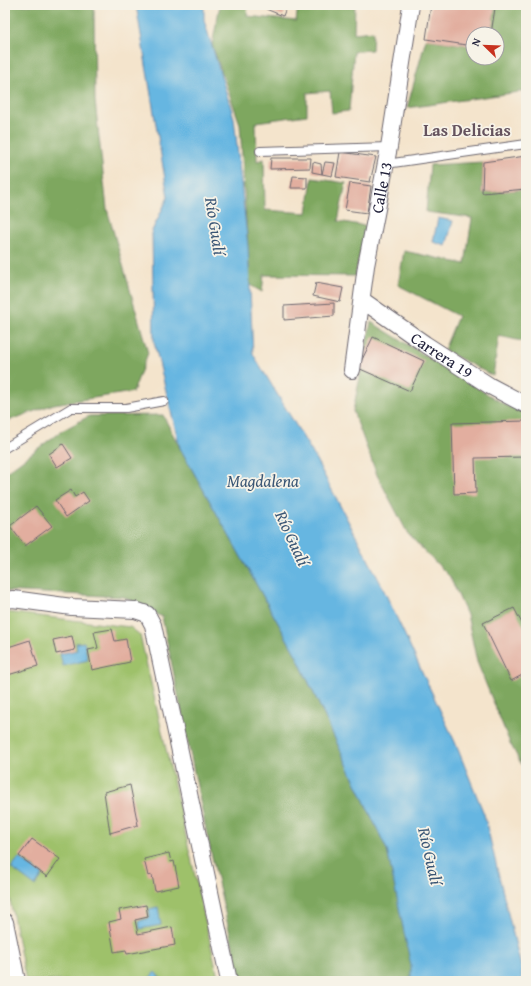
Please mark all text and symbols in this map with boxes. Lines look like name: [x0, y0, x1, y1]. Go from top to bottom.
north arrow: [465, 26, 505, 66]
text: N: [467, 35, 485, 49]
district label: Las Delicias: [423, 117, 511, 142]
street label: Calle 13: [365, 160, 398, 215]
water label: Río Gualí: [199, 194, 233, 258]
street label: Carrera 19: [406, 326, 478, 384]
water label: Magdalena: [227, 468, 299, 493]
water label: Río Gualí: [269, 505, 317, 571]
water label: Río Gualí: [412, 824, 450, 889]

